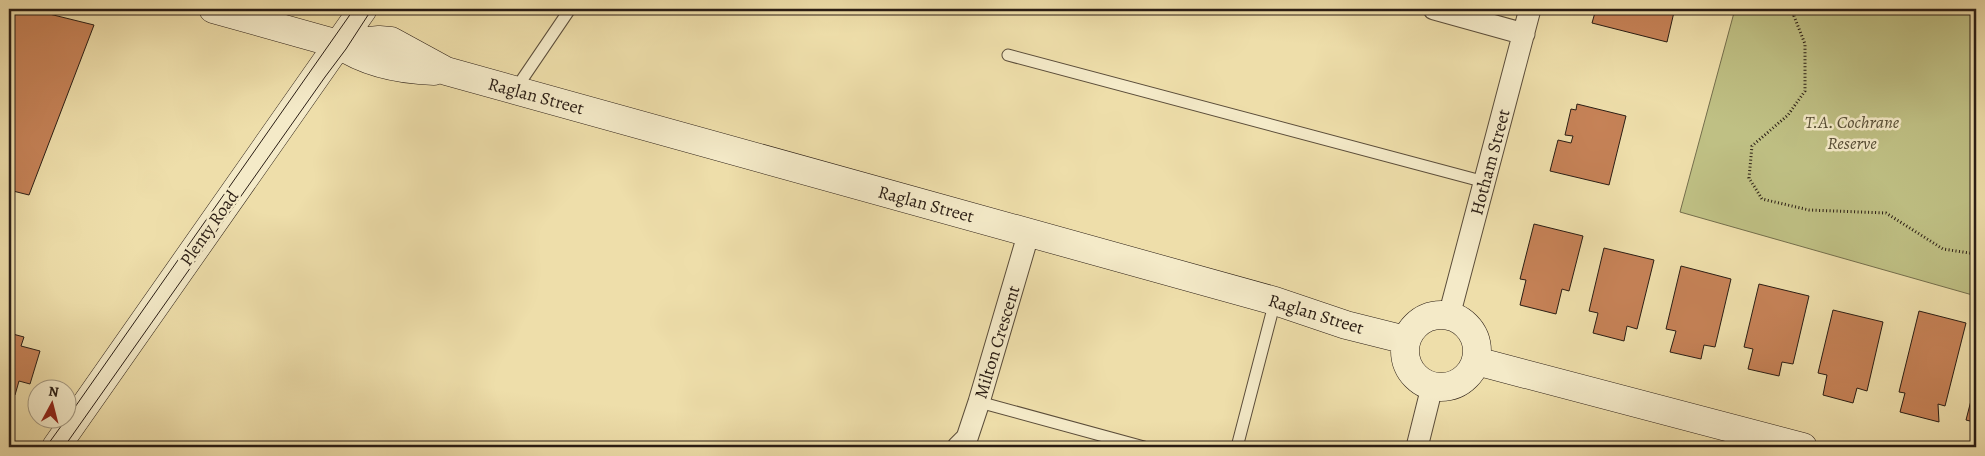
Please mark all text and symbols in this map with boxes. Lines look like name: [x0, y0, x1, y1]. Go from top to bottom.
street label: Raglan Street: [485, 72, 587, 120]
street label: Hotham Street: [1464, 106, 1516, 218]
park label: T.A. Cochrane Reserve: [1805, 110, 1900, 155]
street label: Raglan Street: [875, 180, 977, 228]
street label: Plenty Road: [174, 185, 244, 271]
street label: Milton Crescent: [968, 282, 1026, 401]
street label: Raglan Street: [1265, 288, 1367, 340]
north arrow: [28, 378, 78, 428]
text: N: [47, 382, 60, 402]

